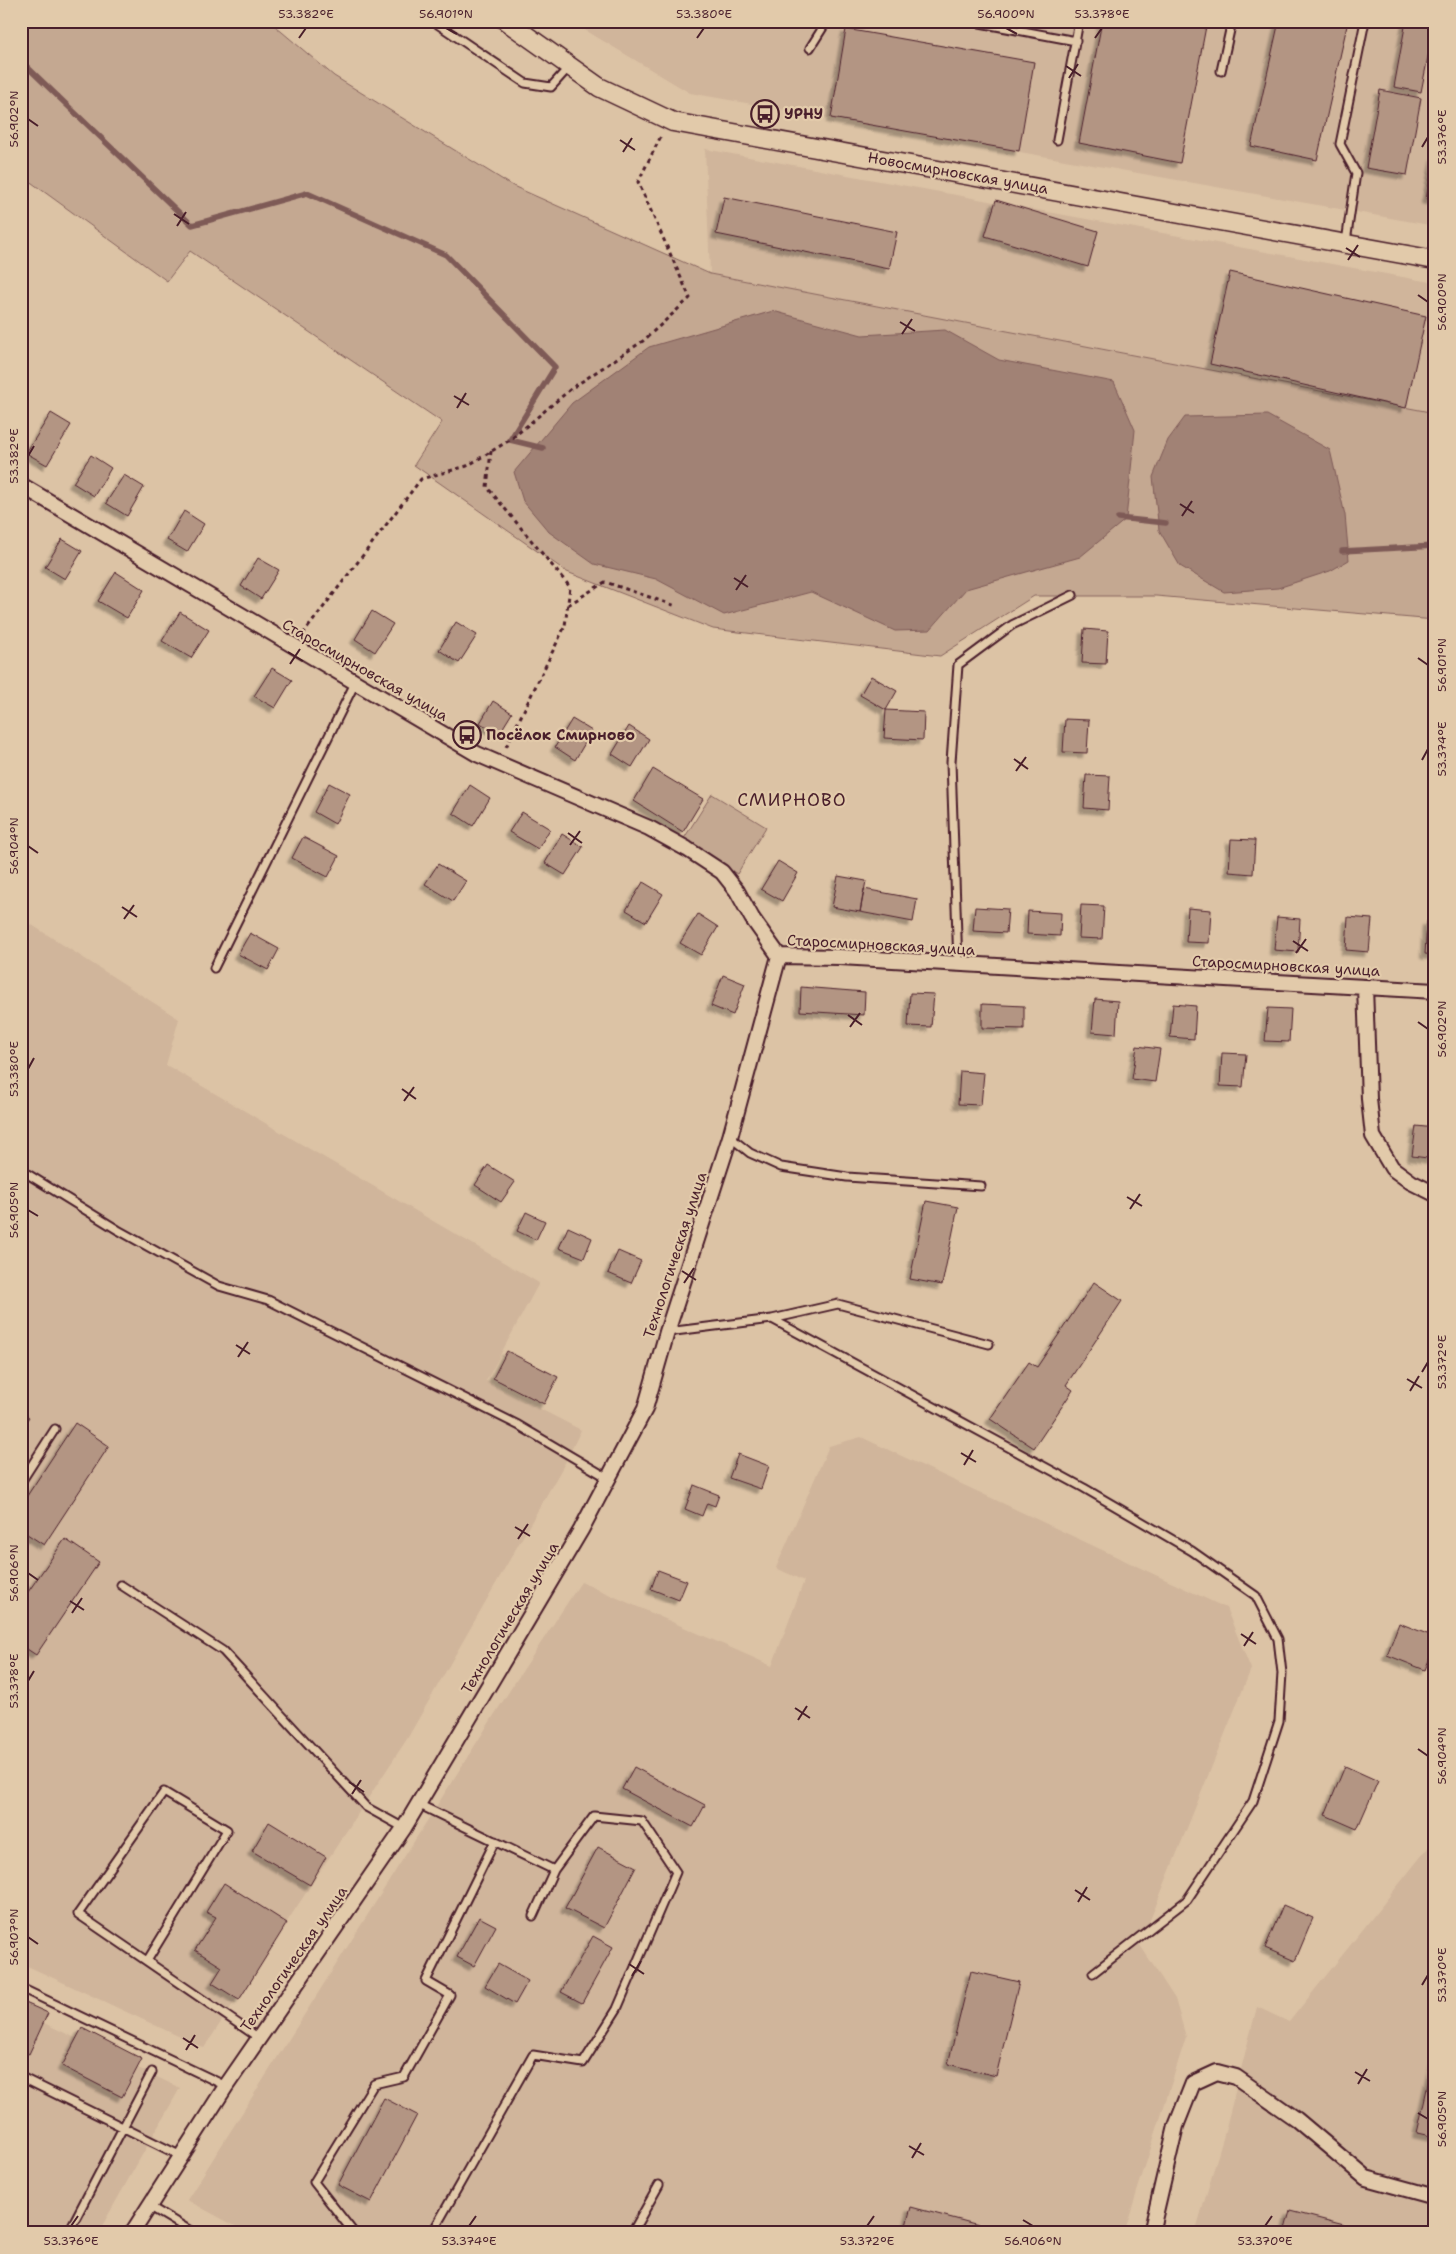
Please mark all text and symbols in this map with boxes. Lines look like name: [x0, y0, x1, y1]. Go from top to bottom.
text: 53.382°E: [278, 6, 334, 22]
text: 56.901°N: [419, 6, 473, 22]
text: 53.380°E: [676, 6, 732, 22]
text: 56.900°N: [977, 6, 1035, 22]
text: 53.378°E: [1074, 6, 1130, 22]
text: 56.902°N: [6, 91, 22, 147]
bus stop icon: УРНУ: [750, 99, 780, 129]
place label: УРНУ: [784, 104, 823, 124]
text: 53.376°E: [1434, 109, 1450, 165]
street label: Новосмирновская улица: [866, 147, 1051, 199]
text: 56.900°N: [1434, 273, 1450, 331]
text: 53.382°E: [6, 428, 22, 484]
street label: Старосмирновская улица: [278, 614, 452, 726]
text: 56.901°N: [1434, 638, 1450, 692]
bus stop icon: Посёлок Смирново: [452, 720, 482, 750]
text: 53.374°E: [1434, 722, 1450, 777]
place label: Посёлок Смирново: [486, 725, 635, 745]
district label: СМИРНОВО: [737, 788, 847, 812]
text: 56.904°N: [6, 817, 22, 875]
street label: Старосмирновская улица: [786, 930, 976, 960]
street label: Старосмирновская улица: [1191, 951, 1381, 981]
text: 56.902°N: [1434, 1001, 1450, 1057]
text: 53.380°E: [6, 1041, 22, 1097]
street label: Технологическая улица: [639, 1169, 712, 1341]
text: 56.905°N: [6, 1182, 22, 1238]
text: 53.372°E: [1434, 1335, 1450, 1389]
street label: Технологическая улица: [457, 1538, 564, 1698]
text: 56.906°N: [6, 1544, 22, 1602]
text: 53.378°E: [6, 1653, 22, 1709]
text: 56.904°N: [1434, 1727, 1450, 1785]
street label: Технологическая улица: [236, 1882, 352, 2036]
text: 56.907°N: [6, 1909, 22, 1965]
text: 53.370°E: [1434, 1947, 1450, 2003]
text: 56.905°N: [1434, 2091, 1450, 2147]
text: 53.376°E: [43, 2233, 99, 2249]
text: 53.374°E: [442, 2233, 497, 2249]
text: 53.372°E: [840, 2233, 894, 2249]
text: 56.906°N: [1004, 2233, 1062, 2249]
text: 53.370°E: [1237, 2233, 1293, 2249]

